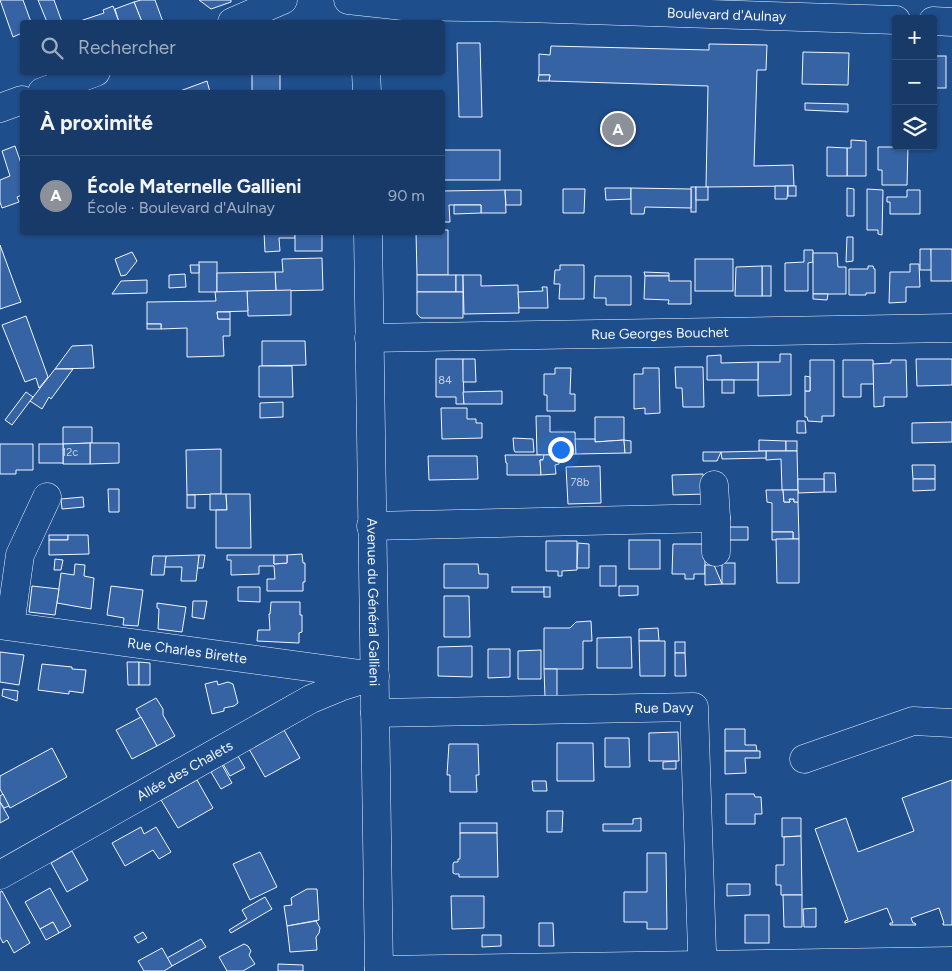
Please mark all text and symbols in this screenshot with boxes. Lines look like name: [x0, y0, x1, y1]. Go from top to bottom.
street label: Boulevard d'Aulnay: [667, 4, 787, 25]
map controls: [892, 15, 937, 150]
button: +: [892, 15, 937, 60]
search box: [20, 20, 445, 75]
icon: search: [38, 34, 66, 62]
text: Rechercher: [78, 36, 176, 59]
button: −: [892, 60, 937, 105]
button: layers: [892, 105, 937, 150]
text: À proximité: [40, 110, 153, 135]
pin: A: [602, 110, 634, 148]
text: École Maternelle Gallieni: [87, 175, 302, 198]
text: A: [50, 186, 62, 205]
text: 90 m: [388, 186, 425, 205]
text: École · Boulevard d'Aulnay: [87, 198, 275, 217]
street label: Rue Georges Bouchet: [591, 323, 729, 343]
house number: 84: [438, 374, 452, 387]
your location: [548, 437, 574, 463]
house number: 12c: [62, 446, 78, 459]
house number: 78b: [570, 476, 590, 489]
street label: Avenue du Général Gallieni: [364, 518, 383, 686]
street label: Rue Charles Birette: [126, 634, 249, 667]
street label: Rue Davy: [634, 698, 694, 717]
street label: Allée des Chalets: [133, 737, 236, 805]

